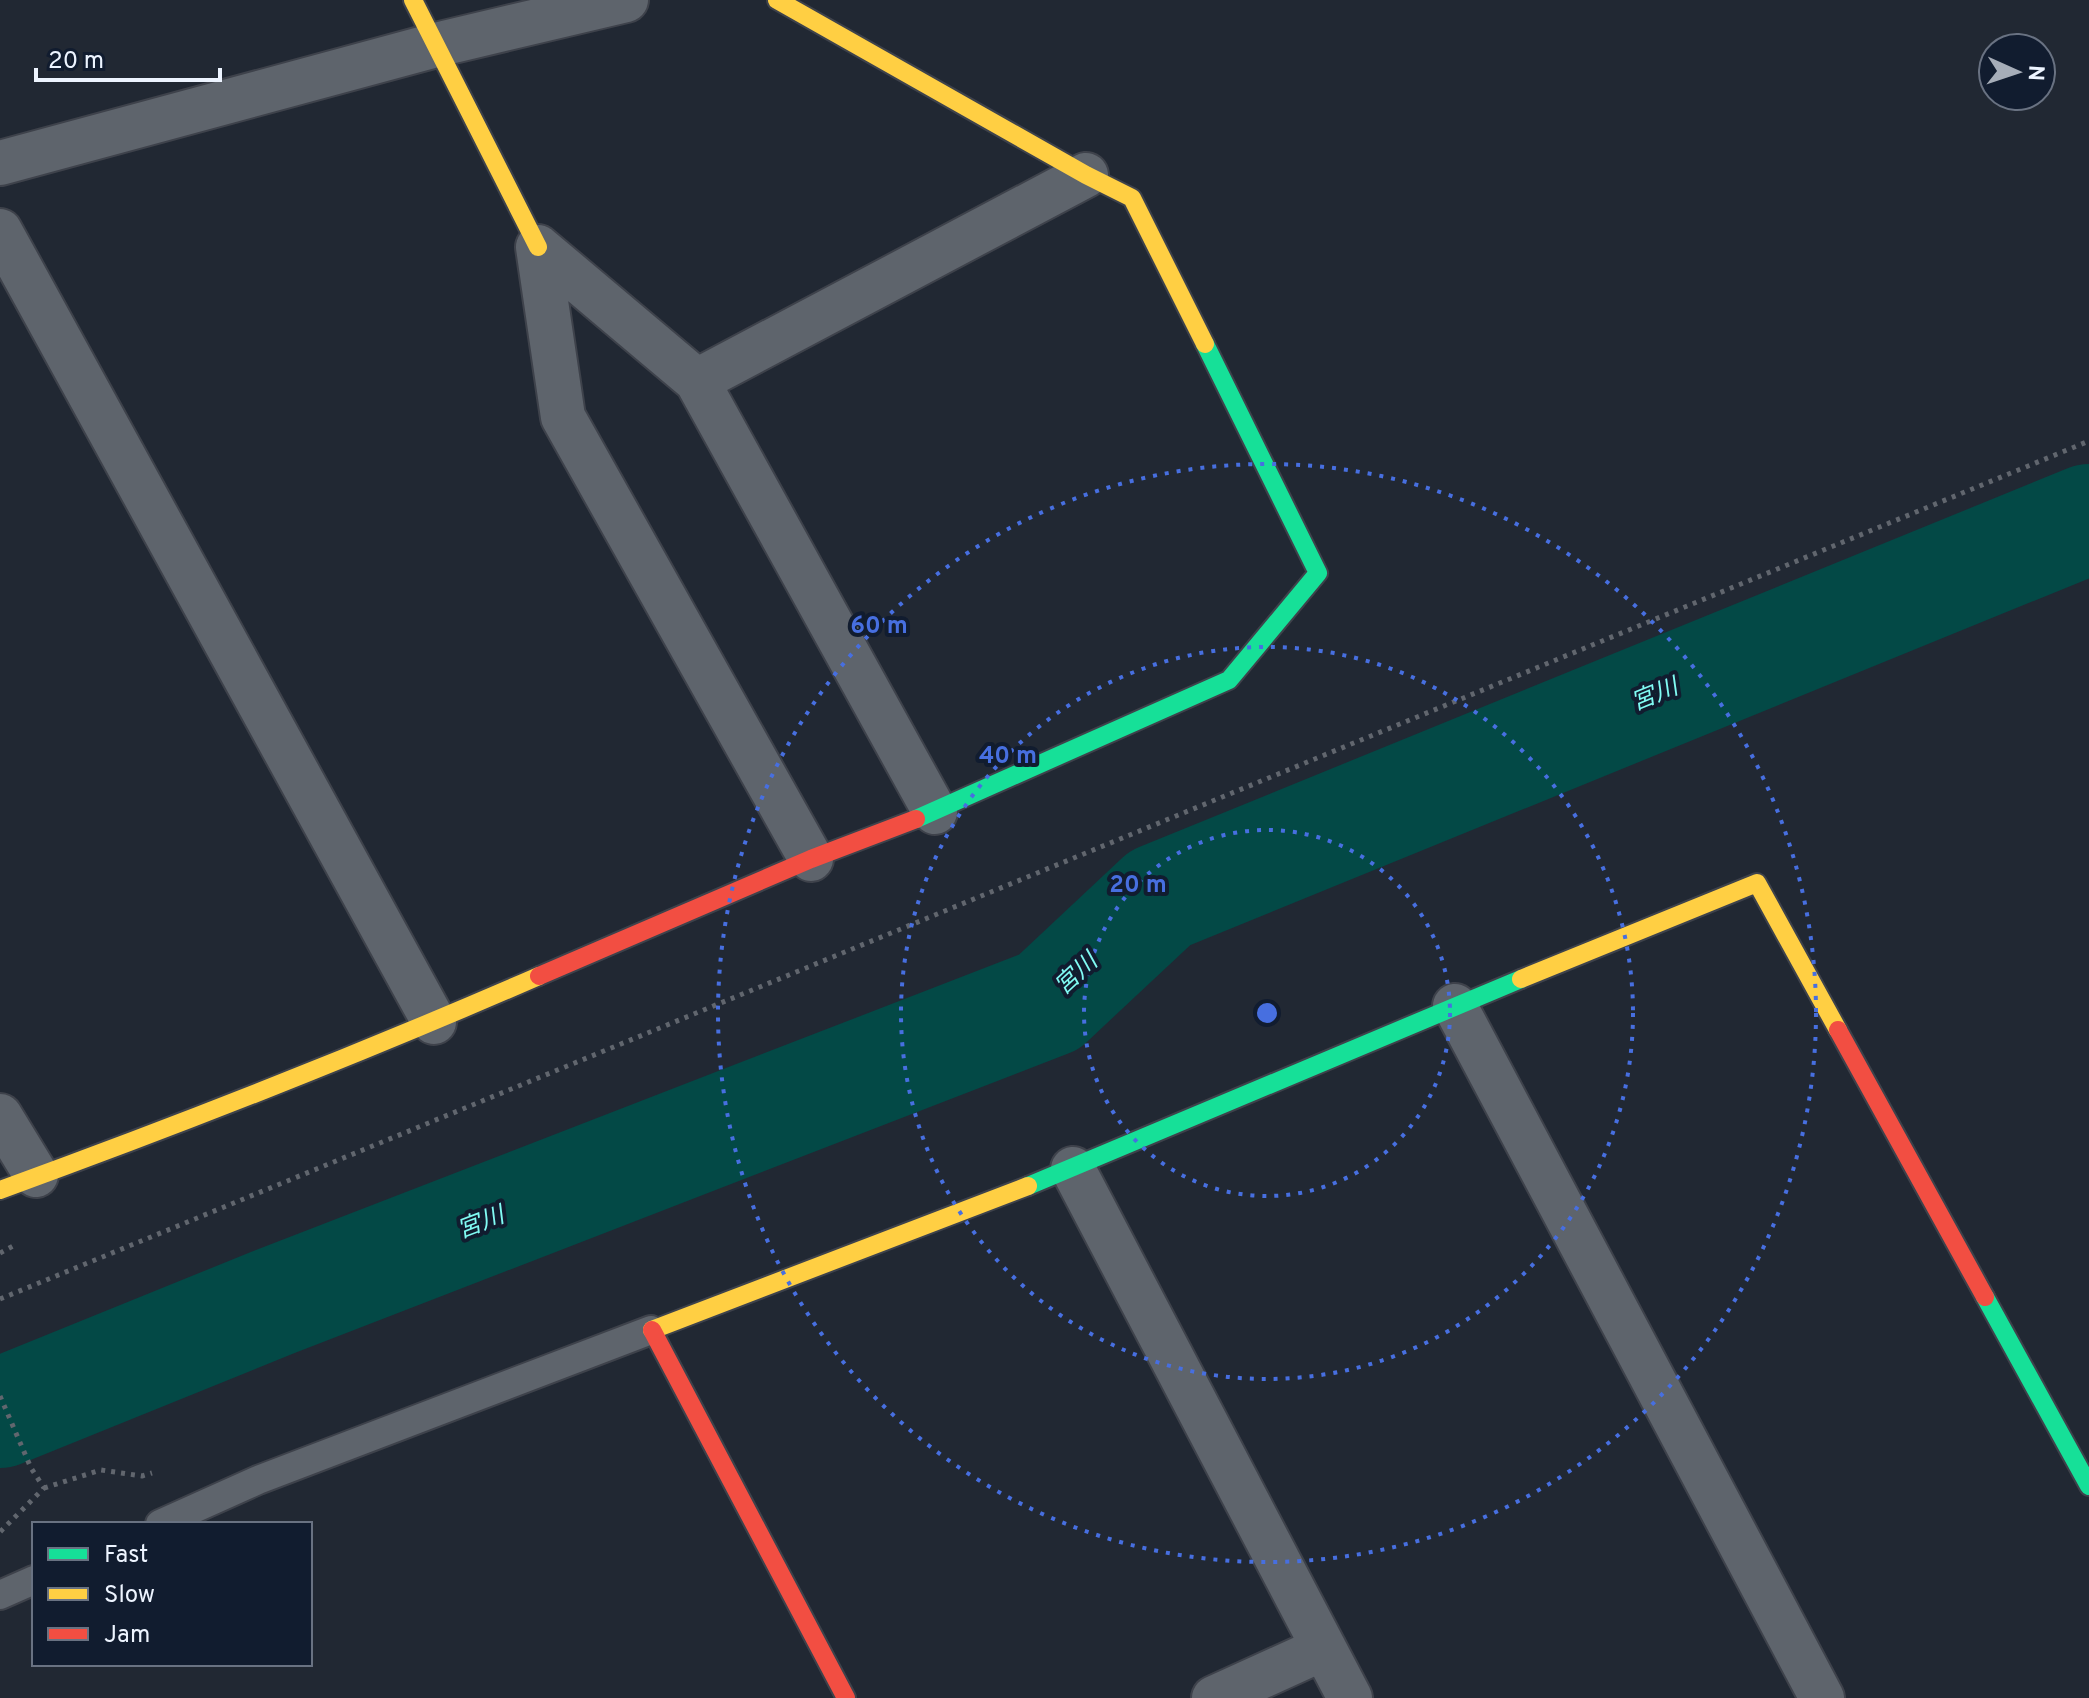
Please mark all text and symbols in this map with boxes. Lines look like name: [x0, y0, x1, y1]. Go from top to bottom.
scale bar: [36, 32, 220, 82]
north arrow: [1977, 32, 2057, 112]
text: 20 m: [48, 47, 104, 77]
text: N: [2021, 64, 2048, 82]
text: 60 m: [850, 612, 908, 642]
water label: 宮川: [1627, 672, 1686, 719]
text: 40 m: [979, 742, 1037, 772]
text: 20 m: [1109, 871, 1167, 901]
water label: 宮川: [1049, 946, 1107, 1002]
centre of rings: [1253, 999, 1281, 1027]
water label: 宮川: [453, 1200, 512, 1247]
legend: [32, 1522, 312, 1666]
text: Fast: [104, 1541, 148, 1571]
text: Slow: [104, 1581, 155, 1611]
text: Jam: [104, 1621, 150, 1651]

